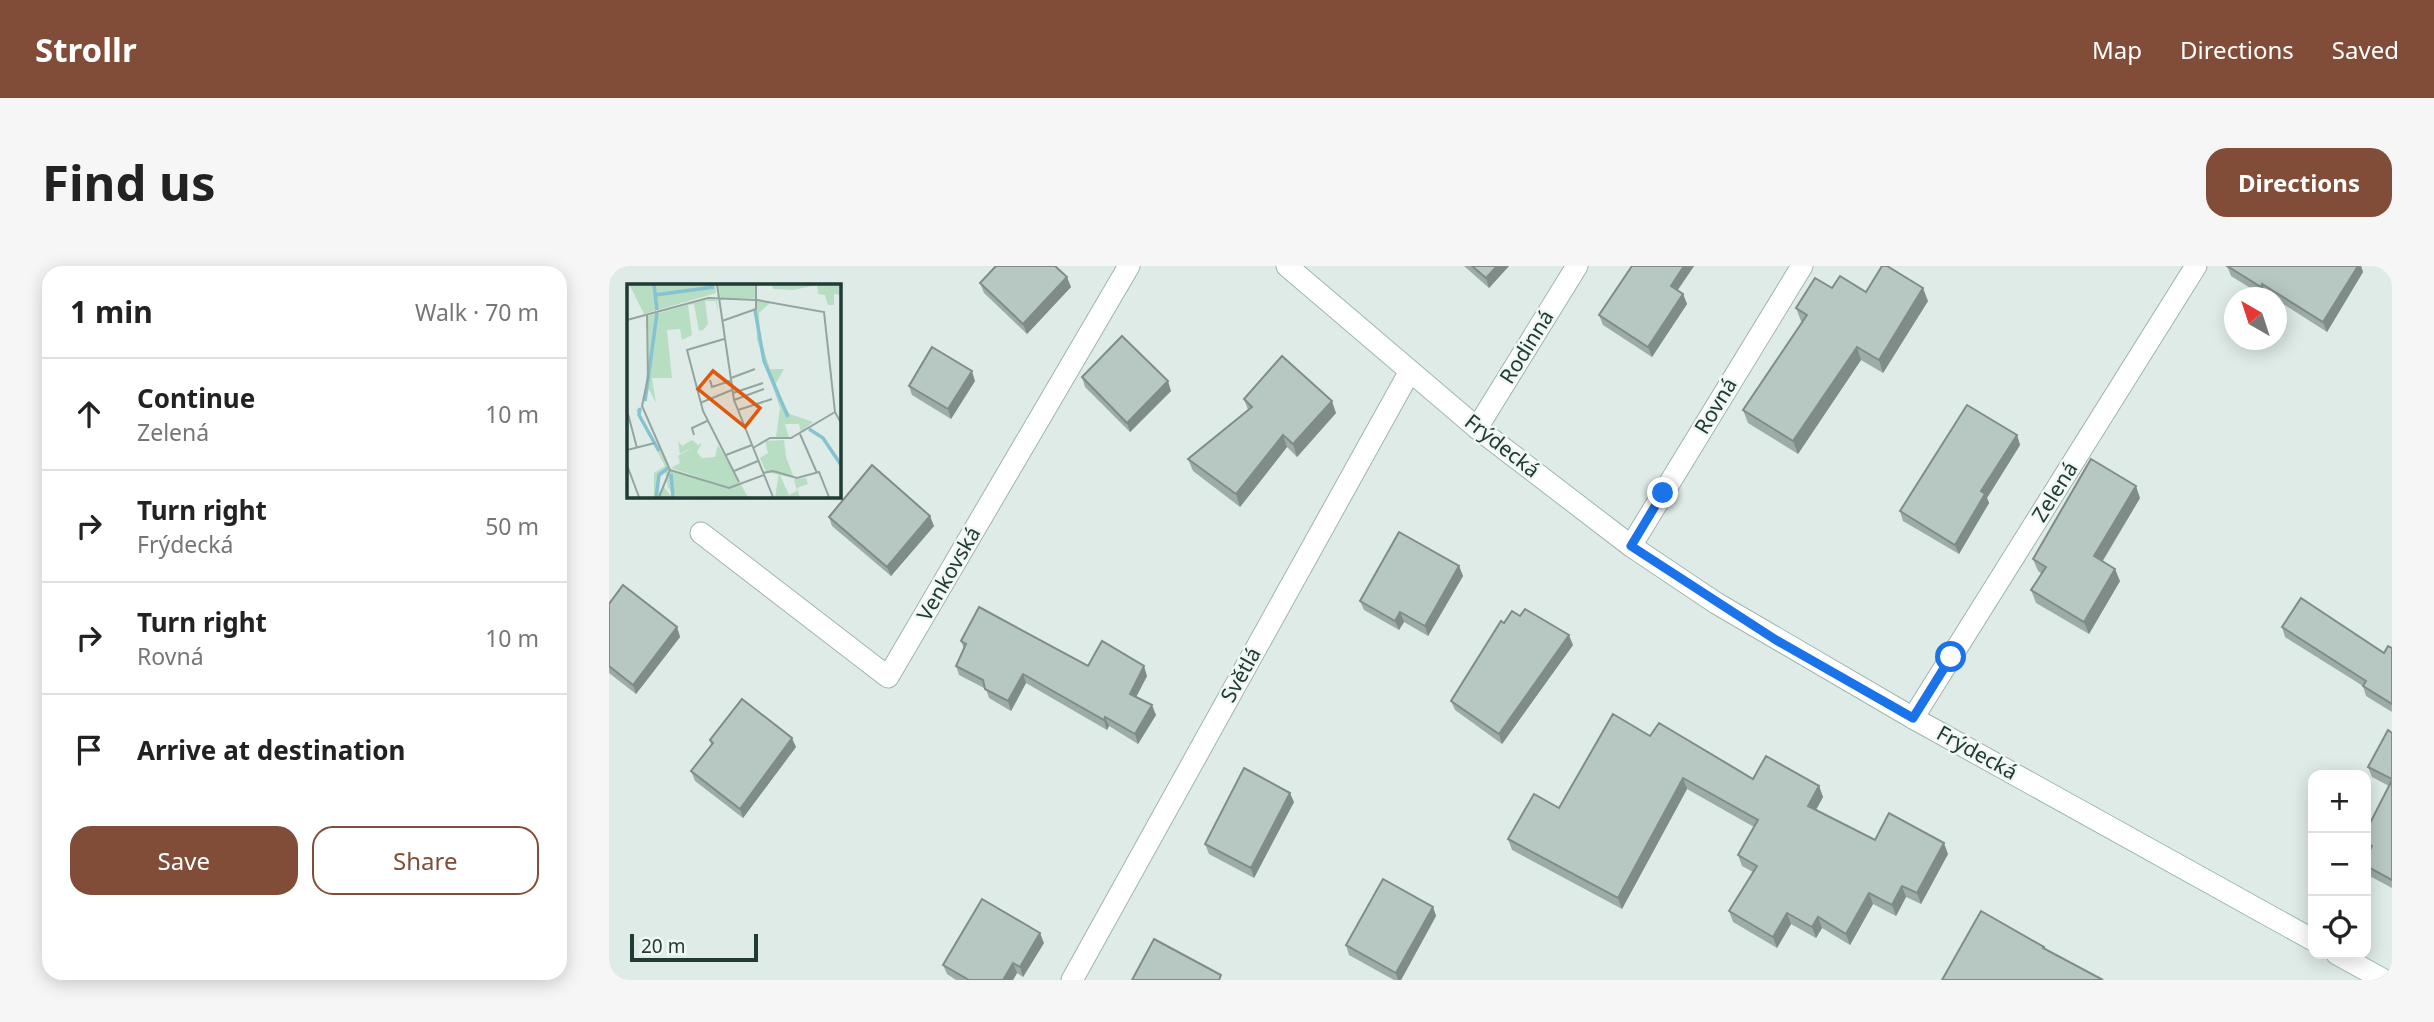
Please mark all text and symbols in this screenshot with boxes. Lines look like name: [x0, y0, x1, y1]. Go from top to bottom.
text: Strollr: [35, 27, 137, 72]
text: Map: [2092, 33, 2142, 66]
text: Directions: [2180, 33, 2294, 66]
text: Saved: [2332, 33, 2399, 66]
button: Directions: [2206, 148, 2392, 217]
text: Find us: [42, 149, 216, 215]
inset map: [627, 284, 840, 497]
north arrow: [2224, 287, 2287, 350]
text: 1 min: [70, 291, 153, 332]
text: Walk · 70 m: [415, 296, 539, 328]
street label: Rodinná: [1493, 304, 1560, 389]
street label: Rovná: [1687, 372, 1743, 439]
text: Continue: [137, 380, 255, 416]
icon: ahead: [70, 395, 108, 433]
text: 10 m: [485, 398, 539, 430]
street label: Frýdecká: [1459, 407, 1546, 483]
text: Zelená: [137, 416, 209, 448]
street label: Zelená: [2025, 456, 2083, 527]
route end: [1647, 477, 1678, 508]
text: Turn right: [137, 492, 267, 528]
icon: right: [70, 507, 108, 545]
text: 50 m: [485, 510, 539, 542]
street label: Venkovská: [910, 521, 986, 626]
text: Frýdecká: [137, 528, 234, 560]
text: Turn right: [137, 604, 267, 640]
icon: right: [70, 619, 108, 657]
text: 10 m: [485, 622, 539, 654]
text: Rovná: [137, 640, 204, 672]
route start: [1935, 641, 1966, 672]
street label: Světlá: [1214, 642, 1267, 707]
street label: Frýdecká: [1932, 719, 2023, 786]
icon: arrive: [70, 731, 108, 769]
text: Arrive at destination: [137, 732, 406, 768]
map controls: [2308, 770, 2371, 959]
button: +: [2308, 770, 2371, 833]
button: Save: [70, 826, 298, 895]
button: Share: [312, 826, 539, 895]
button: −: [2308, 833, 2371, 896]
button: locate: [2308, 896, 2371, 959]
scale bar: [630, 931, 758, 963]
text: 20 m: [641, 933, 685, 959]

